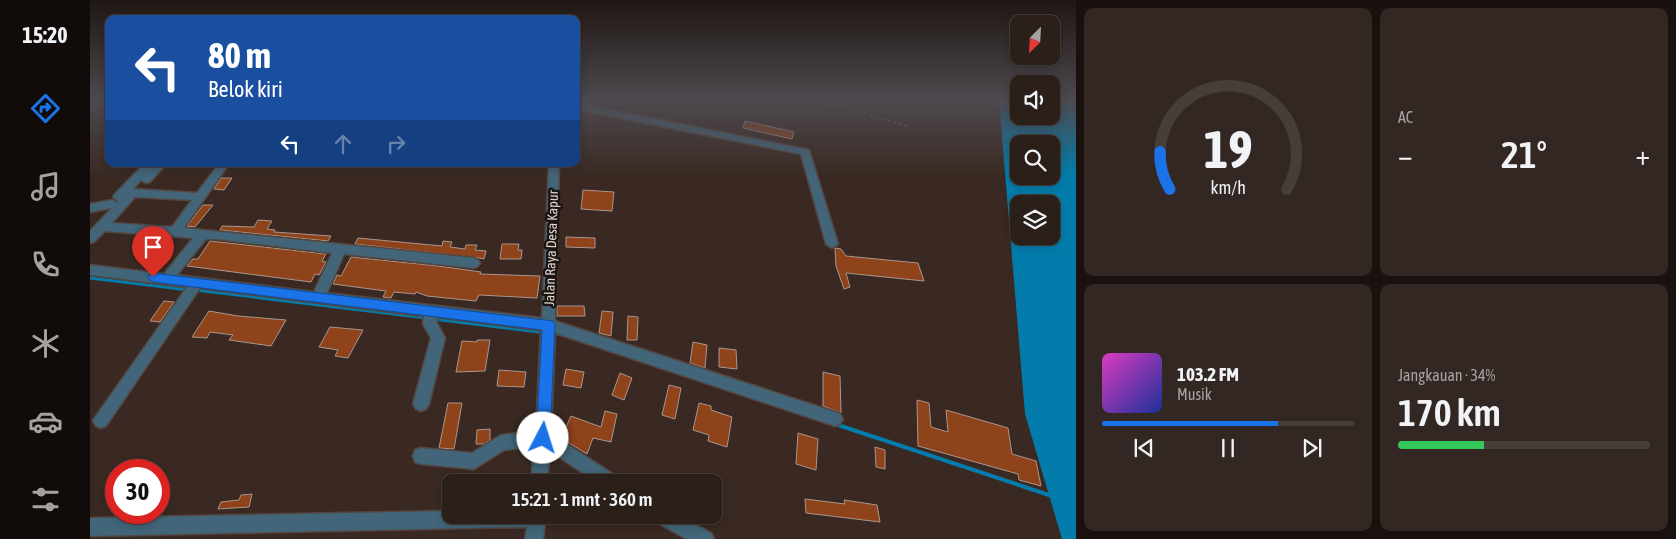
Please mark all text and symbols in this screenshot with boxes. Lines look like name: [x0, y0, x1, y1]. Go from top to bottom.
north arrow: [1010, 15, 1060, 65]
map controls: [1010, 15, 1060, 245]
text: 15:20: [22, 22, 68, 48]
icon: left: [125, 35, 190, 100]
text: 80 m: [208, 35, 271, 75]
button: sound: [1010, 75, 1060, 125]
text: Belok kiri: [208, 76, 283, 102]
icon: directions: [28, 91, 63, 126]
text: AC: [1398, 108, 1413, 126]
text: 19: [1204, 119, 1252, 179]
icon: left: [276, 130, 304, 158]
icon: ahead: [329, 130, 357, 158]
icon: right: [382, 130, 410, 158]
text: 21°: [1501, 133, 1547, 176]
button: search: [1010, 135, 1060, 185]
text: −: [1398, 139, 1413, 171]
text: +: [1635, 139, 1650, 171]
icon: music: [28, 169, 63, 204]
text: km/h: [1210, 177, 1246, 198]
street label: Jalan Raya Desa Kapur: [541, 189, 561, 306]
button: layers: [1010, 195, 1060, 245]
pin: [132, 226, 174, 277]
icon: arrive: [139, 233, 167, 261]
icon: phone: [28, 247, 63, 282]
icon: climate: [28, 326, 63, 361]
text: 103.2 FM: [1177, 363, 1239, 385]
text: Jangkauan · 34%: [1398, 366, 1495, 384]
text: Musik: [1177, 385, 1212, 403]
text: 170 km: [1398, 391, 1501, 434]
icon: car: [28, 404, 63, 439]
position arrow: [516, 411, 568, 463]
icon: previous: [1130, 434, 1158, 462]
icon: pause: [1214, 434, 1242, 462]
icon: next: [1298, 434, 1326, 462]
speed limit sign: 30: [105, 459, 170, 524]
icon: filters: [28, 482, 63, 517]
text: 15:21 · 1 mnt · 360 m: [512, 488, 652, 510]

